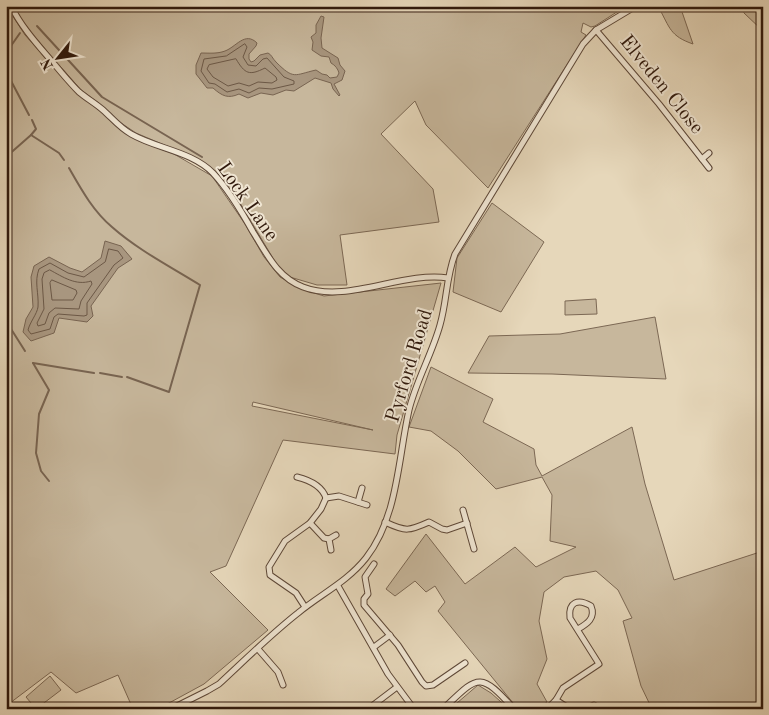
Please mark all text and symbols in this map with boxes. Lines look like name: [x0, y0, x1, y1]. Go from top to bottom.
north arrow: [32, 32, 82, 82]
street label: Elveden Close: [615, 32, 707, 138]
text: N: [39, 56, 56, 72]
street label: Lock Lane: [213, 159, 281, 245]
street label: Pyrford Road: [383, 307, 437, 425]

